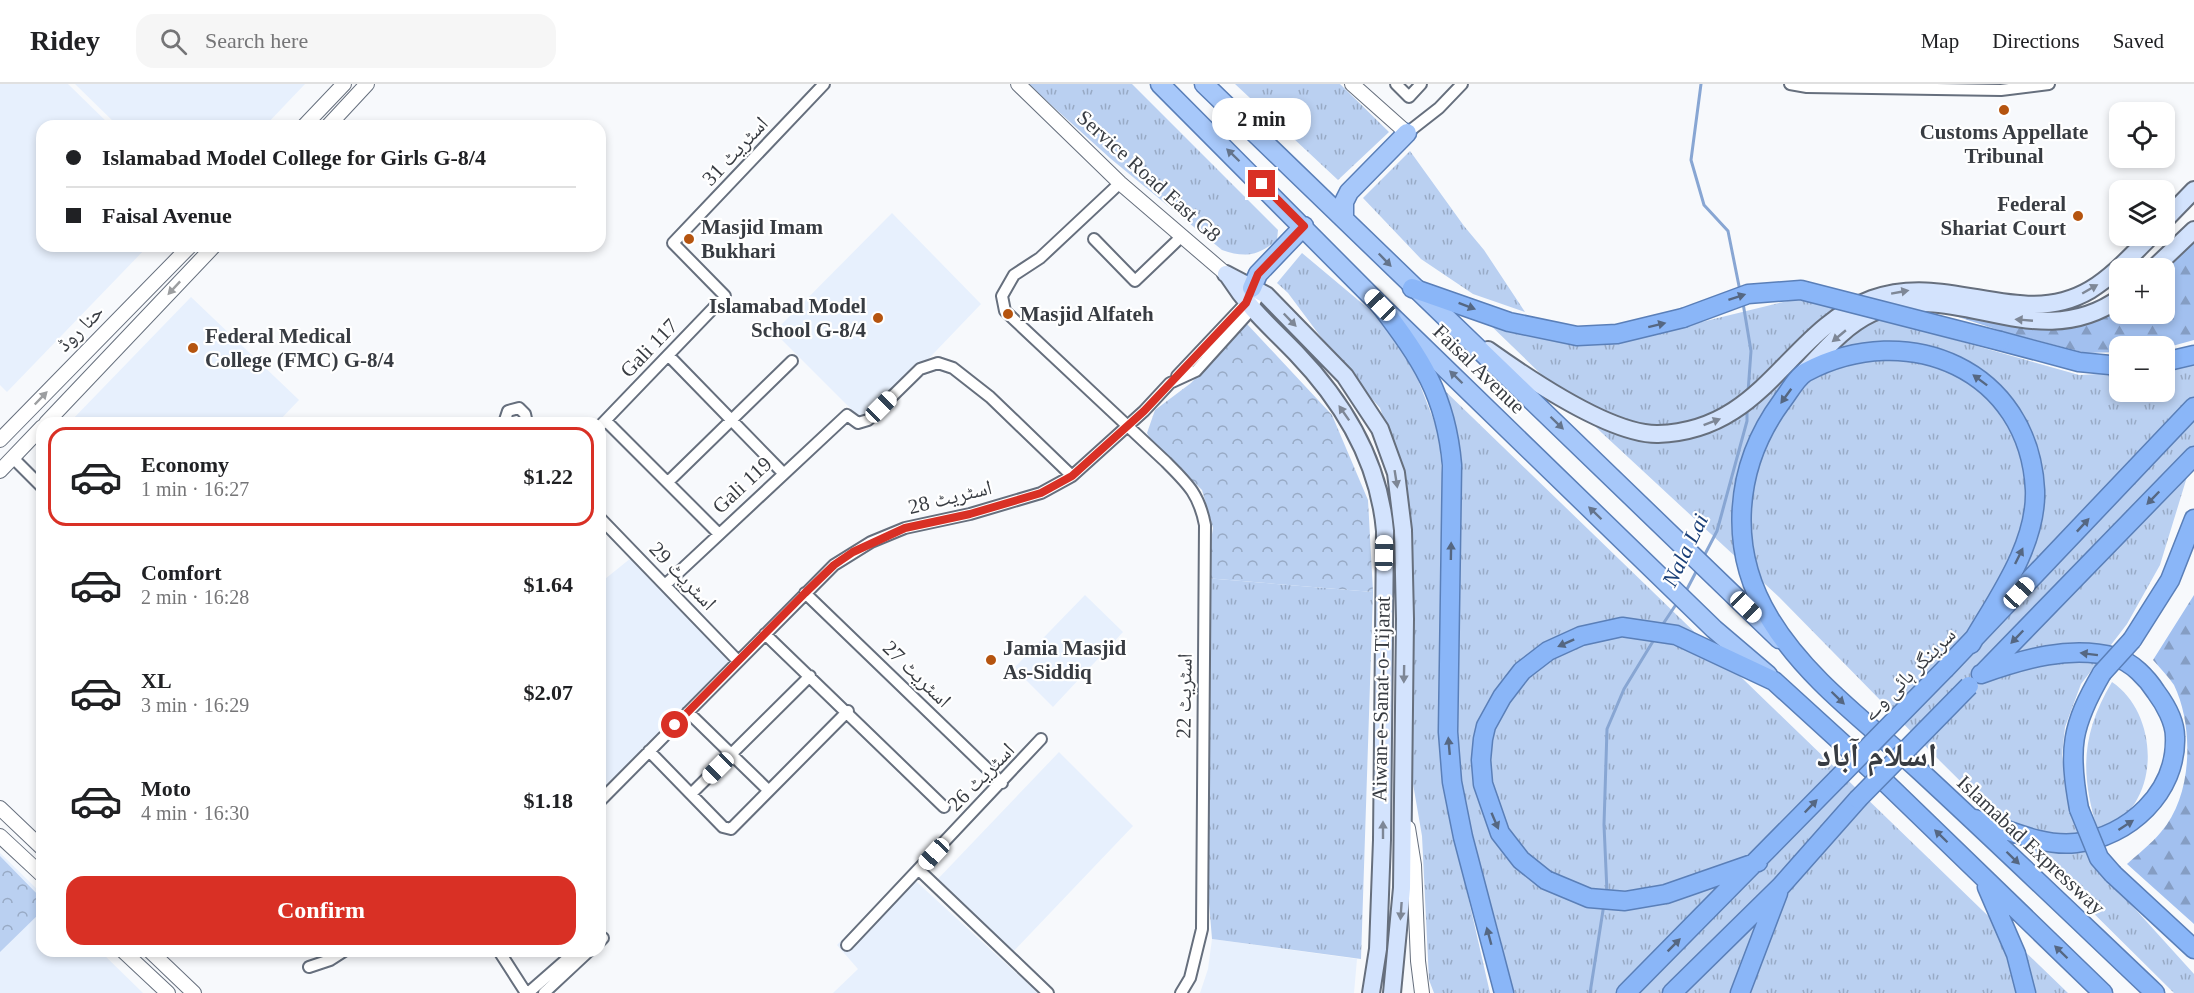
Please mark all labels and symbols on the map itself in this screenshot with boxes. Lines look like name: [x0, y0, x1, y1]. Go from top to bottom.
callout: 2 min: [1212, 97, 1312, 139]
marker: Customs Appellate Tribunal: [1997, 103, 2011, 117]
street label: Service Road East G8: [1072, 105, 1226, 247]
street label: اسٹریٹ 31: [697, 112, 773, 190]
place label: Customs Appellate Tribunal: [1920, 120, 2088, 168]
one-way arrow: [1227, 149, 1241, 163]
route end: [1248, 170, 1275, 197]
place label: Federal Shariat Court: [1941, 192, 2066, 240]
marker: Federal Shariat Court: [2071, 209, 2085, 223]
place label: Masjid Imam Bukhari: [701, 215, 823, 263]
marker: Masjid Imam Bukhari: [682, 232, 696, 246]
one-way arrow: [1378, 252, 1392, 267]
one-way arrow: [167, 281, 181, 295]
one-way arrow: [2082, 284, 2099, 294]
car: [1361, 286, 1399, 324]
one-way arrow: [1891, 287, 1910, 296]
one-way arrow: [1728, 292, 1746, 301]
place label: Islamabad Model School G-8/4: [709, 294, 866, 342]
street label: حنا روڈ: [51, 299, 109, 357]
place label: Masjid Alfateh: [1020, 302, 1154, 326]
one-way arrow: [1459, 302, 1477, 312]
marker: Masjid Alfateh: [1001, 307, 1015, 321]
marker: Islamabad Model School G-8/4: [871, 311, 885, 325]
one-way arrow: [1283, 313, 1297, 328]
street label: Gali 117: [615, 314, 683, 382]
one-way arrow: [2014, 315, 2033, 325]
street label: Faisal Avenue: [1428, 319, 1530, 419]
one-way arrow: [1648, 320, 1666, 330]
place label: Federal Medical College (FMC) G-8/4: [205, 324, 394, 372]
one-way arrow: [1832, 329, 1847, 342]
marker: Federal Medical College (FMC) G-8/4: [186, 341, 200, 355]
one-way arrow: [1448, 370, 1463, 384]
one-way arrow: [1972, 374, 1988, 386]
one-way arrow: [1780, 387, 1792, 403]
car: [862, 388, 900, 426]
one-way arrow: [33, 391, 47, 405]
one-way arrow: [1339, 405, 1350, 421]
one-way arrow: [1549, 416, 1564, 430]
one-way arrow: [1703, 417, 1721, 427]
street label: Gali 119: [707, 452, 777, 518]
one-way arrow: [1392, 470, 1401, 489]
street label: اسٹریٹ 28: [906, 475, 994, 519]
one-way arrow: [2147, 490, 2161, 504]
one-way arrow: [1588, 506, 1603, 520]
water label: Nala Lai: [1656, 510, 1713, 591]
one-way arrow: [2076, 518, 2089, 533]
car: [1375, 535, 1393, 571]
street label: اسٹریٹ 29: [645, 537, 721, 615]
one-way arrow: [1446, 542, 1456, 561]
one-way arrow: [2014, 547, 2023, 564]
car: [2000, 574, 2038, 612]
car: [1727, 588, 1765, 626]
street label: Aiwan-e-Sanat-o-Tijarat: [1367, 596, 1395, 802]
street label: سرینگر ہائی وے: [1858, 623, 1961, 726]
one-way arrow: [2010, 630, 2024, 645]
street label: اسٹریٹ 27: [878, 636, 956, 712]
place label: Jamia Masjid As-Siddiq: [1003, 636, 1126, 684]
one-way arrow: [1558, 638, 1575, 647]
one-way arrow: [2079, 649, 2098, 659]
marker: Jamia Masjid As-Siddiq: [984, 653, 998, 667]
street label: اسٹریٹ 22: [1171, 653, 1197, 739]
one-way arrow: [1399, 664, 1409, 683]
one-way arrow: [1831, 690, 1845, 704]
route start: [661, 711, 688, 738]
one-way arrow: [1444, 737, 1454, 756]
district label: اسلام آباد: [1817, 737, 1937, 777]
street label: اسٹریٹ 26: [943, 738, 1019, 816]
car: [699, 749, 737, 787]
street label: Islamabad Expressway: [1952, 770, 2110, 920]
one-way arrow: [1804, 798, 1818, 813]
one-way arrow: [1490, 812, 1500, 830]
one-way arrow: [2117, 819, 2133, 831]
one-way arrow: [1378, 821, 1387, 840]
one-way arrow: [1934, 830, 1949, 843]
car: [915, 835, 953, 873]
one-way arrow: [2005, 851, 2020, 864]
one-way arrow: [1396, 901, 1406, 920]
one-way arrow: [1484, 927, 1493, 945]
one-way arrow: [1667, 938, 1681, 952]
one-way arrow: [2055, 946, 2069, 960]

